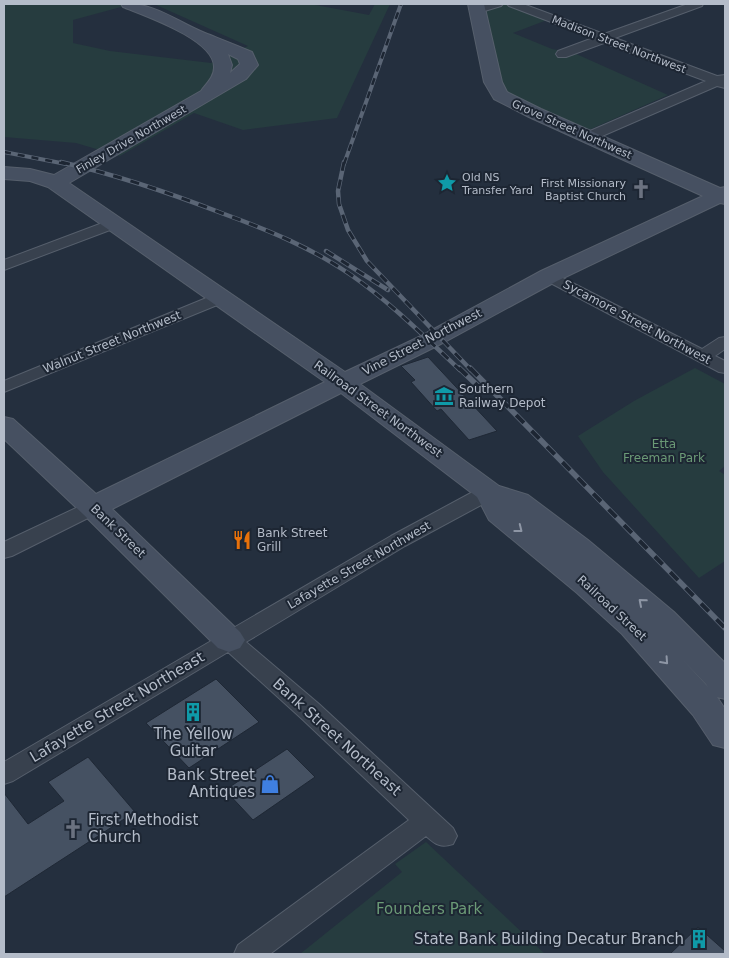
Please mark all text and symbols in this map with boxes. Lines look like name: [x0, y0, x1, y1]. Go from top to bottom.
street label: Madison Street Northwest: [550, 13, 688, 76]
street label: Grove Street Northwest: [510, 97, 634, 162]
street label: Finley Drive Northwest: [74, 102, 189, 176]
place label: Old NS Transfer Yard: [461, 171, 533, 197]
place icon: Old NS Transfer Yard: [436, 172, 458, 194]
place label: First Missionary Baptist Church: [541, 177, 626, 203]
church icon: First Missionary Baptist Church: [630, 178, 652, 200]
street label: Sycamore Street Northwest: [561, 277, 714, 367]
street label: Vine Street Northwest: [360, 306, 484, 378]
street label: Walnut Street Northwest: [41, 308, 183, 376]
street label: Railroad Street Northwest: [311, 358, 445, 460]
place label: Southern Railway Depot: [459, 382, 546, 410]
museum icon: Southern Railway Depot: [433, 385, 455, 407]
park label: Etta Freeman Park: [623, 437, 705, 465]
street label: Bank Street: [88, 502, 148, 561]
street label: Lafayette Street Northwest: [285, 518, 433, 612]
one-way arrow: [513, 523, 523, 532]
place label: Bank Street Grill: [257, 526, 328, 554]
restaurant icon: Bank Street Grill: [231, 529, 253, 551]
street label: Railroad Street: [575, 572, 650, 644]
one-way arrow: [639, 599, 648, 608]
street label: Lafayette Street Northeast: [27, 648, 208, 766]
one-way arrow: [659, 656, 668, 665]
street label: Bank Street Northeast: [269, 674, 405, 800]
building icon: The Yellow Guitar: [182, 701, 204, 723]
place label: The Yellow Guitar: [153, 725, 232, 760]
place label: Bank Street Antiques: [167, 766, 255, 801]
shop icon: Bank Street Antiques: [259, 773, 281, 795]
place label: First Methodist Church: [88, 811, 199, 846]
church icon: First Methodist Church: [62, 818, 84, 840]
park label: Founders Park: [376, 900, 482, 918]
building icon: State Bank Building Decatur Branch: [688, 928, 710, 950]
place label: State Bank Building Decatur Branch: [414, 930, 684, 948]

